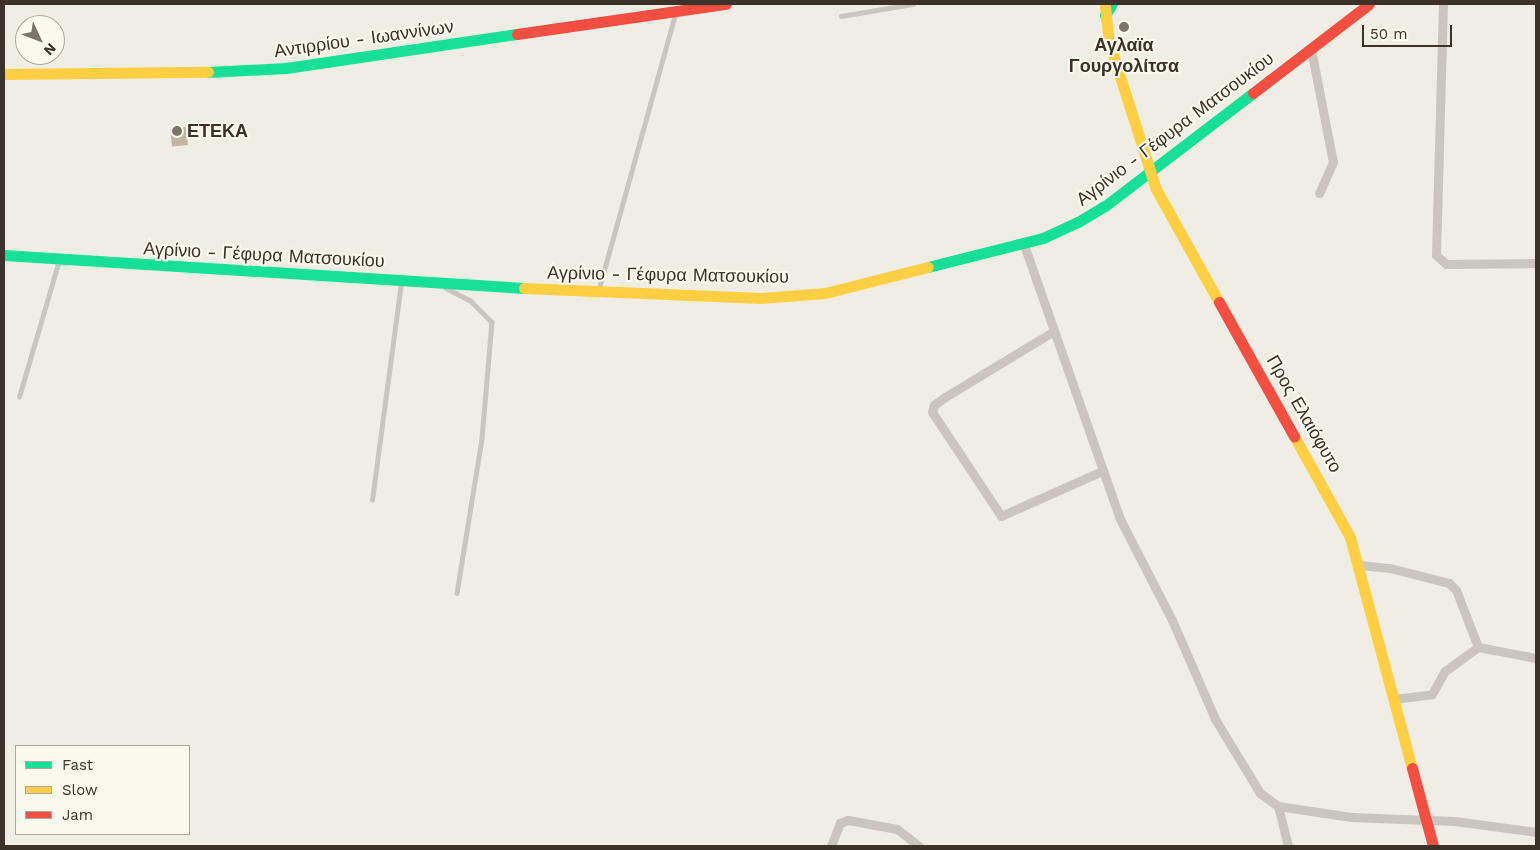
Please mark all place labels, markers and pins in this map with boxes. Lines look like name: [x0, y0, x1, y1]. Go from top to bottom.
marker: Αγλαϊα Γουργολίτσα: [1118, 21, 1130, 33]
place label: Αγλαϊα Γουργολίτσα: [1069, 35, 1179, 78]
place label: ΕΤΕΚΑ: [187, 120, 248, 142]
marker: ΕΤΕΚΑ: [171, 125, 183, 137]

